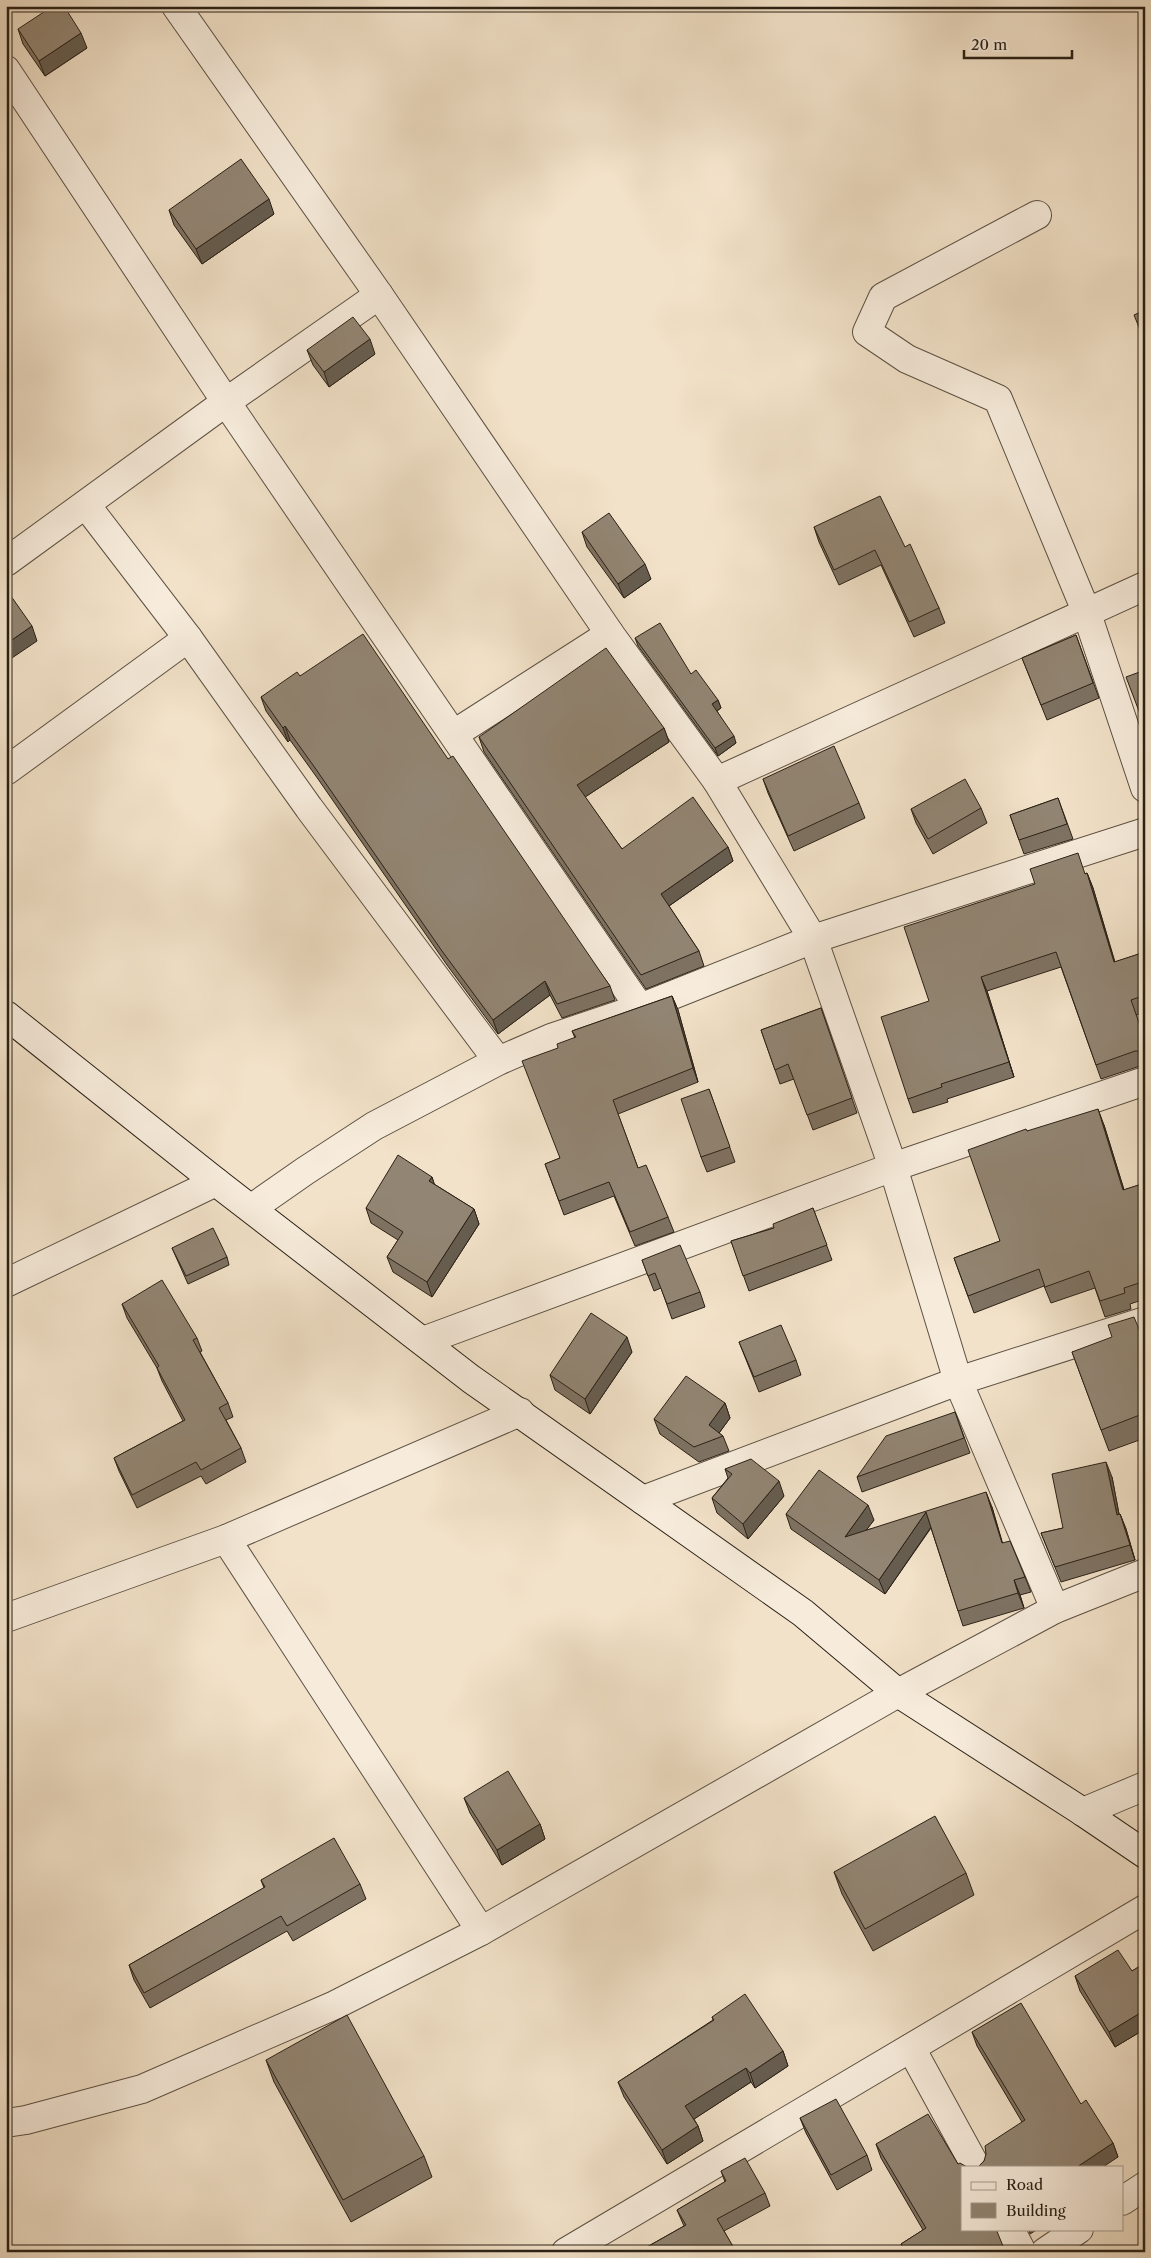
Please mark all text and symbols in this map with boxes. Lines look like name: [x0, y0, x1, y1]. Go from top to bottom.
scale bar: [964, 28, 1071, 60]
text: 20 m: [971, 35, 1007, 54]
legend: [961, 2166, 1124, 2230]
text: Road: [1006, 2175, 1043, 2194]
text: Building: [1006, 2201, 1066, 2220]

